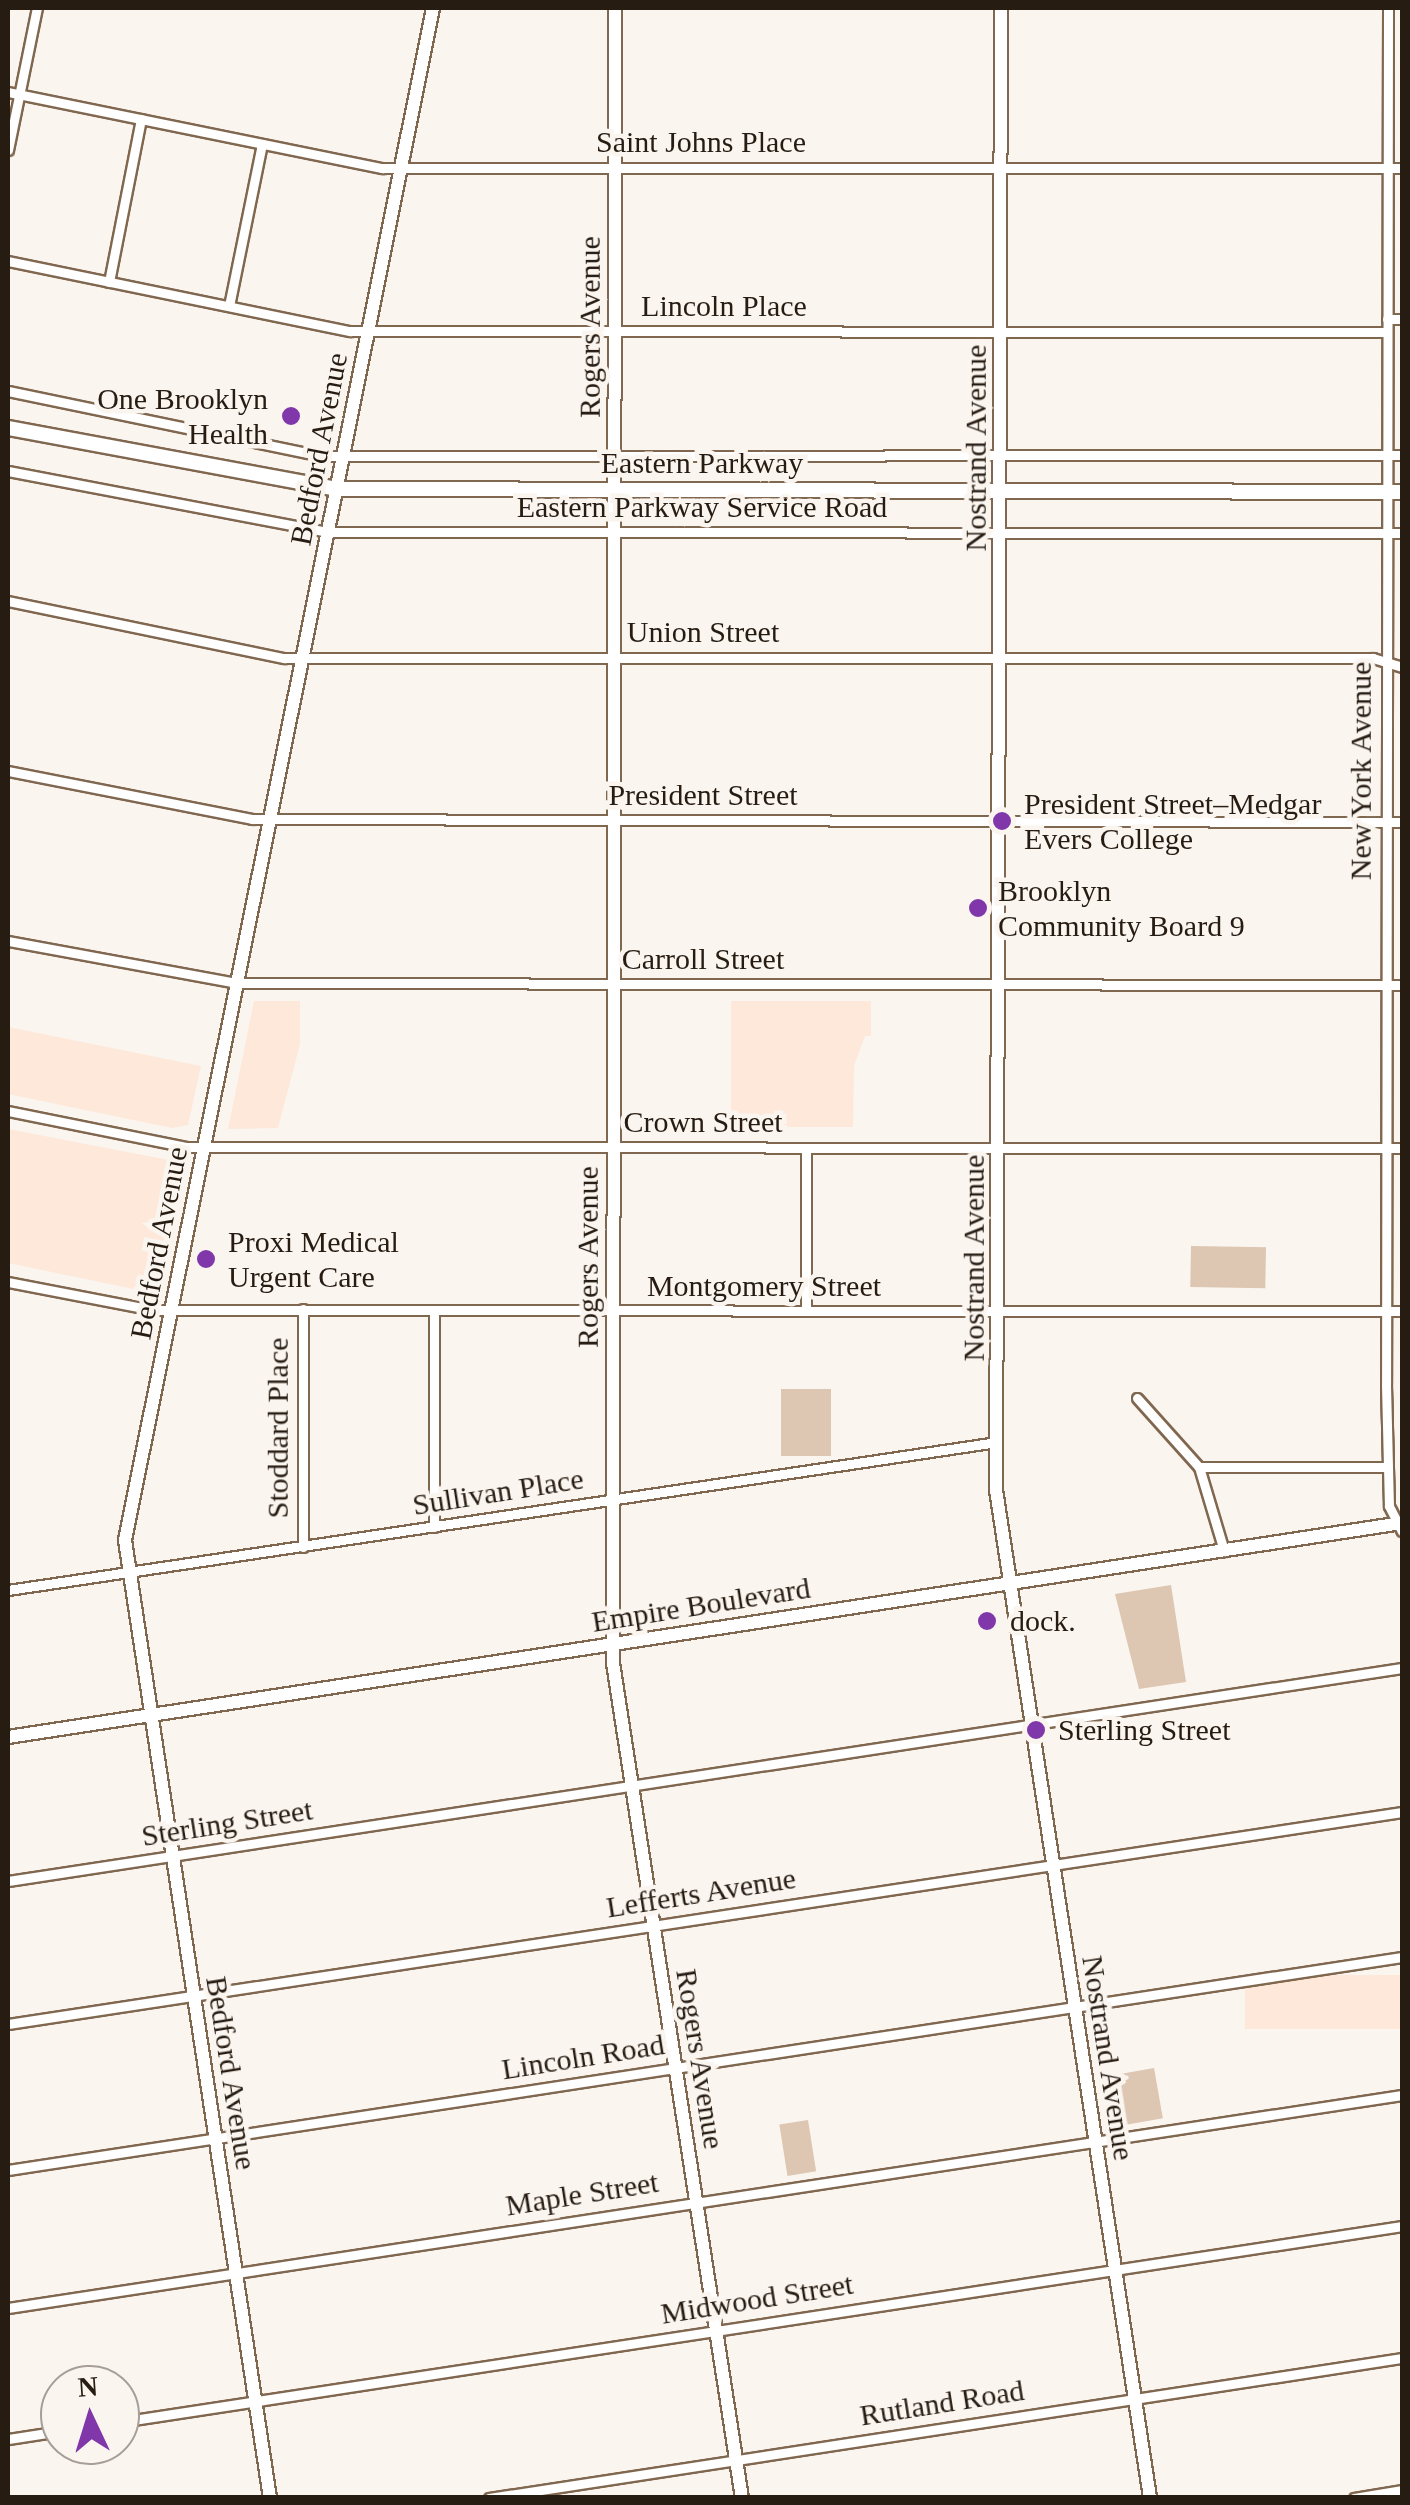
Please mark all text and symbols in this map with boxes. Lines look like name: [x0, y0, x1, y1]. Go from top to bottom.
street label: Saint Johns Place: [596, 124, 806, 160]
street label: Rogers Avenue: [572, 235, 608, 419]
street label: Lincoln Place: [641, 288, 807, 324]
street label: Nostrand Avenue: [958, 344, 994, 552]
street label: Bedford Avenue: [283, 349, 355, 549]
place label: One Brooklyn Health: [97, 381, 268, 452]
marker: One Brooklyn Health: [278, 403, 304, 429]
street label: Eastern Parkway: [601, 445, 803, 481]
street label: Eastern Parkway Service Road: [517, 489, 887, 525]
street label: Union Street: [627, 614, 779, 650]
street label: New York Avenue: [1343, 660, 1379, 882]
street label: President Street: [608, 777, 798, 813]
place label: President Street–Medgar Evers College: [1024, 786, 1321, 856]
marker: President Street–Medgar Evers College: [989, 808, 1015, 834]
place label: Brooklyn Community Board 9: [998, 873, 1245, 944]
marker: Brooklyn Community Board 9: [967, 897, 989, 919]
street label: Carroll Street: [622, 941, 784, 977]
street label: Crown Street: [623, 1104, 783, 1140]
street label: Bedford Avenue: [123, 1143, 195, 1343]
street label: Nostrand Avenue: [956, 1154, 992, 1362]
street label: Rogers Avenue: [570, 1165, 606, 1349]
place label: Proxi Medical Urgent Care: [228, 1224, 399, 1294]
marker: Proxi Medical Urgent Care: [193, 1246, 219, 1272]
street label: Montgomery Street: [647, 1268, 881, 1304]
street label: Stoddard Place: [260, 1338, 296, 1518]
street label: Sullivan Place: [410, 1461, 586, 1523]
street label: Empire Boulevard: [589, 1570, 813, 1640]
place label: dock.: [1010, 1603, 1076, 1639]
marker: dock.: [974, 1608, 1000, 1634]
place label: Sterling Street: [1058, 1712, 1230, 1748]
marker: Sterling Street: [1023, 1717, 1049, 1743]
street label: Sterling Street: [139, 1792, 315, 1854]
street label: Lefferts Avenue: [603, 1860, 799, 1926]
street label: Nostrand Avenue: [1074, 1952, 1142, 2164]
street label: Rogers Avenue: [668, 1966, 732, 2152]
street label: Bedford Avenue: [198, 1973, 264, 2173]
street label: Lincoln Road: [499, 2026, 667, 2088]
street label: Maple Street: [503, 2164, 661, 2224]
street label: Midwood Street: [658, 2266, 856, 2332]
north arrow: [40, 2365, 140, 2465]
text: N: [77, 2370, 99, 2403]
street label: Rutland Road: [857, 2372, 1027, 2434]

